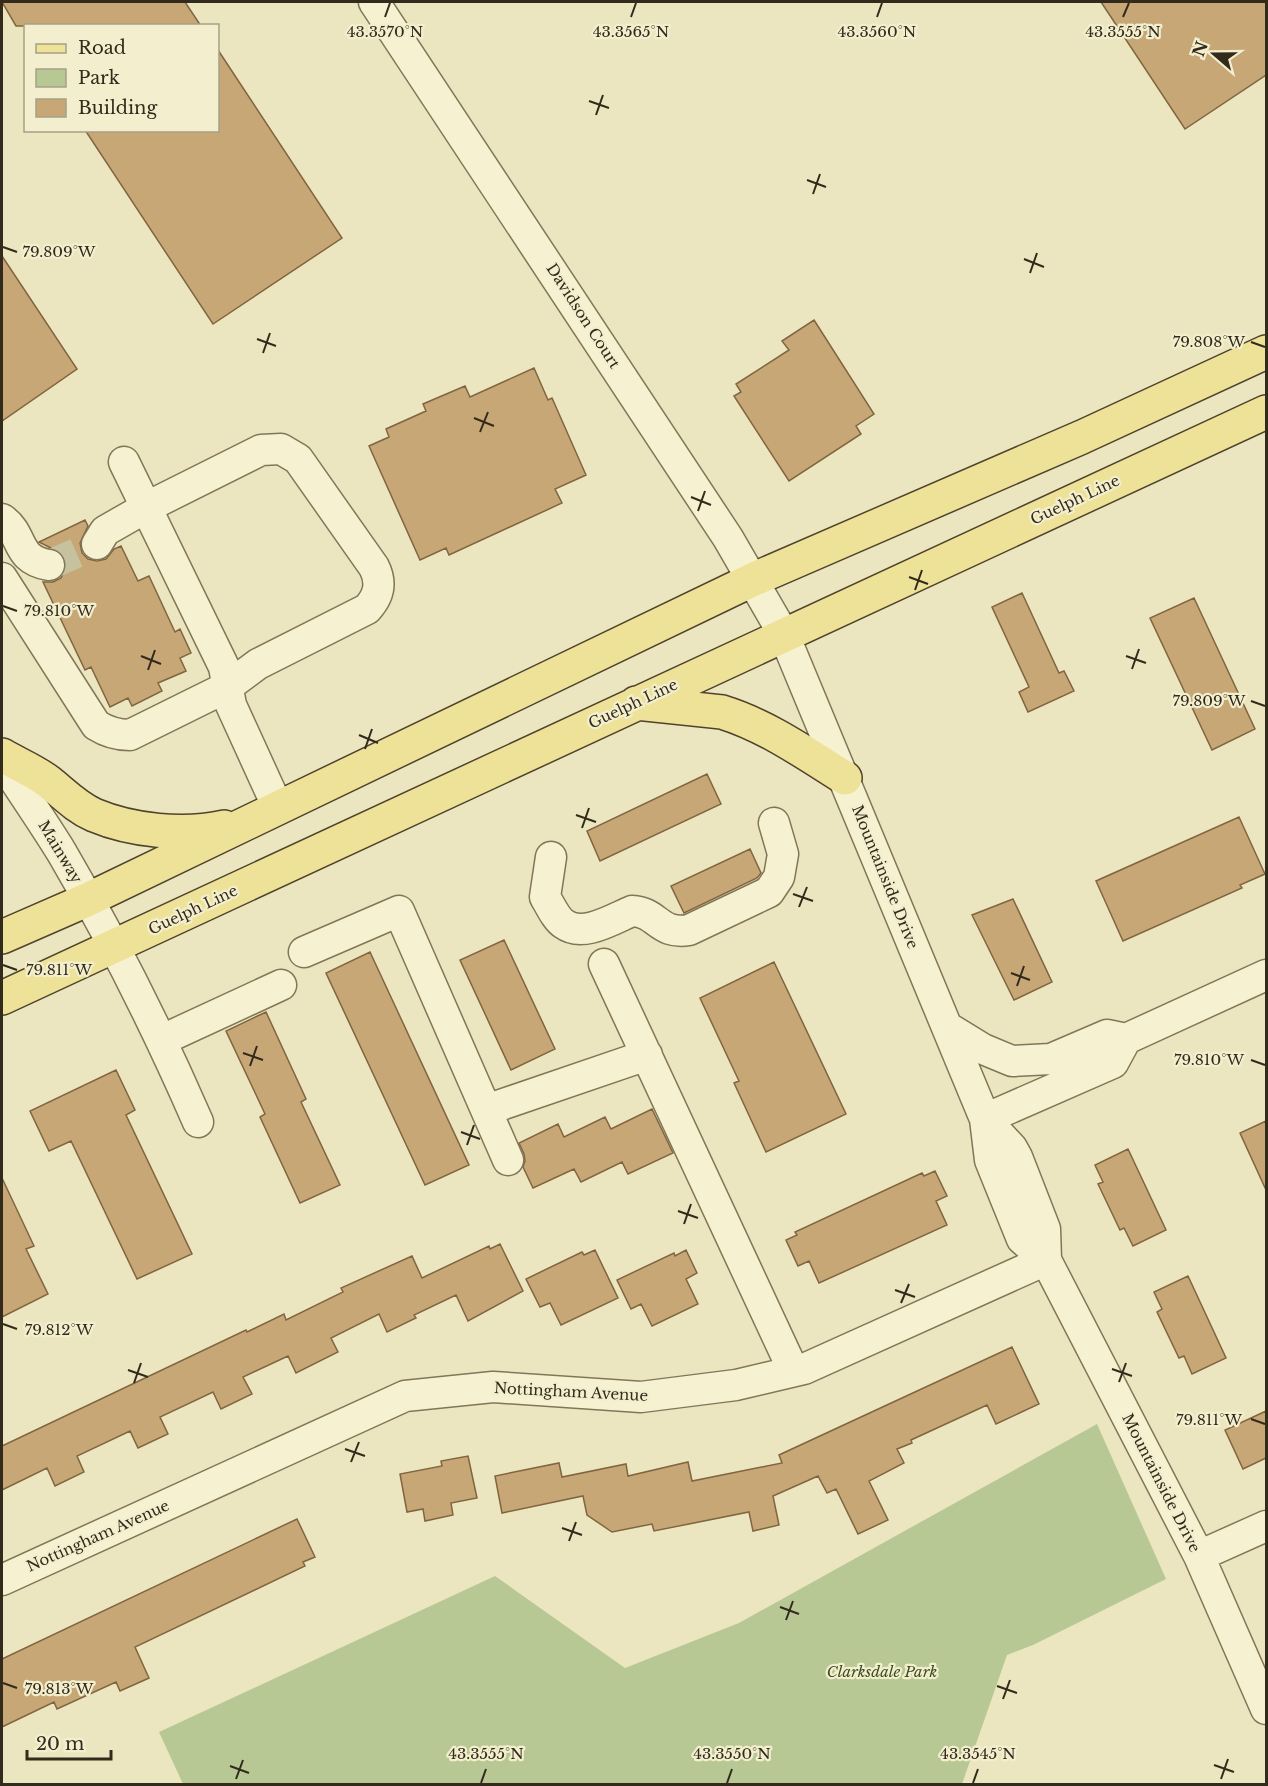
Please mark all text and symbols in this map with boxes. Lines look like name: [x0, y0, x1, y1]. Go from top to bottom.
text: 43.3570°N: [347, 22, 423, 41]
text: 43.3565°N: [593, 22, 669, 41]
text: 43.3560°N: [838, 22, 916, 41]
text: 43.3555°N: [1085, 22, 1161, 41]
legend: [24, 24, 219, 132]
north arrow: [1184, 24, 1244, 84]
text: Road: [78, 37, 126, 59]
text: N: [1188, 38, 1212, 59]
text: Park: [78, 67, 120, 89]
text: Building: [78, 97, 157, 119]
text: 79.809°W: [22, 242, 96, 261]
street label: Davidson Court: [542, 260, 625, 372]
text: 79.808°W: [1173, 332, 1246, 351]
street label: Guelph Line: [1027, 471, 1122, 529]
text: 79.810°W: [24, 601, 94, 620]
street label: Guelph Line: [585, 675, 680, 733]
text: 79.809°W: [1172, 691, 1246, 710]
street label: Mountainside Drive: [848, 802, 923, 951]
street label: Mainway: [34, 817, 87, 887]
street label: Guelph Line: [145, 881, 240, 939]
text: 79.811°W: [26, 960, 92, 979]
text: 79.810°W: [1174, 1050, 1244, 1069]
text: 79.812°W: [25, 1320, 94, 1339]
street label: Nottingham Avenue: [494, 1378, 649, 1405]
street label: Mountainside Drive: [1118, 1410, 1205, 1555]
text: 79.811°W: [1176, 1410, 1242, 1429]
street label: Nottingham Avenue: [23, 1496, 172, 1576]
park label: Clarksdale Park: [827, 1662, 937, 1681]
text: 79.813°W: [25, 1679, 94, 1698]
scale bar: [27, 1723, 111, 1761]
text: 20 m: [36, 1733, 84, 1755]
text: 43.3555°N: [448, 1744, 524, 1763]
text: 43.3550°N: [693, 1744, 771, 1763]
text: 43.3545°N: [940, 1744, 1016, 1763]

